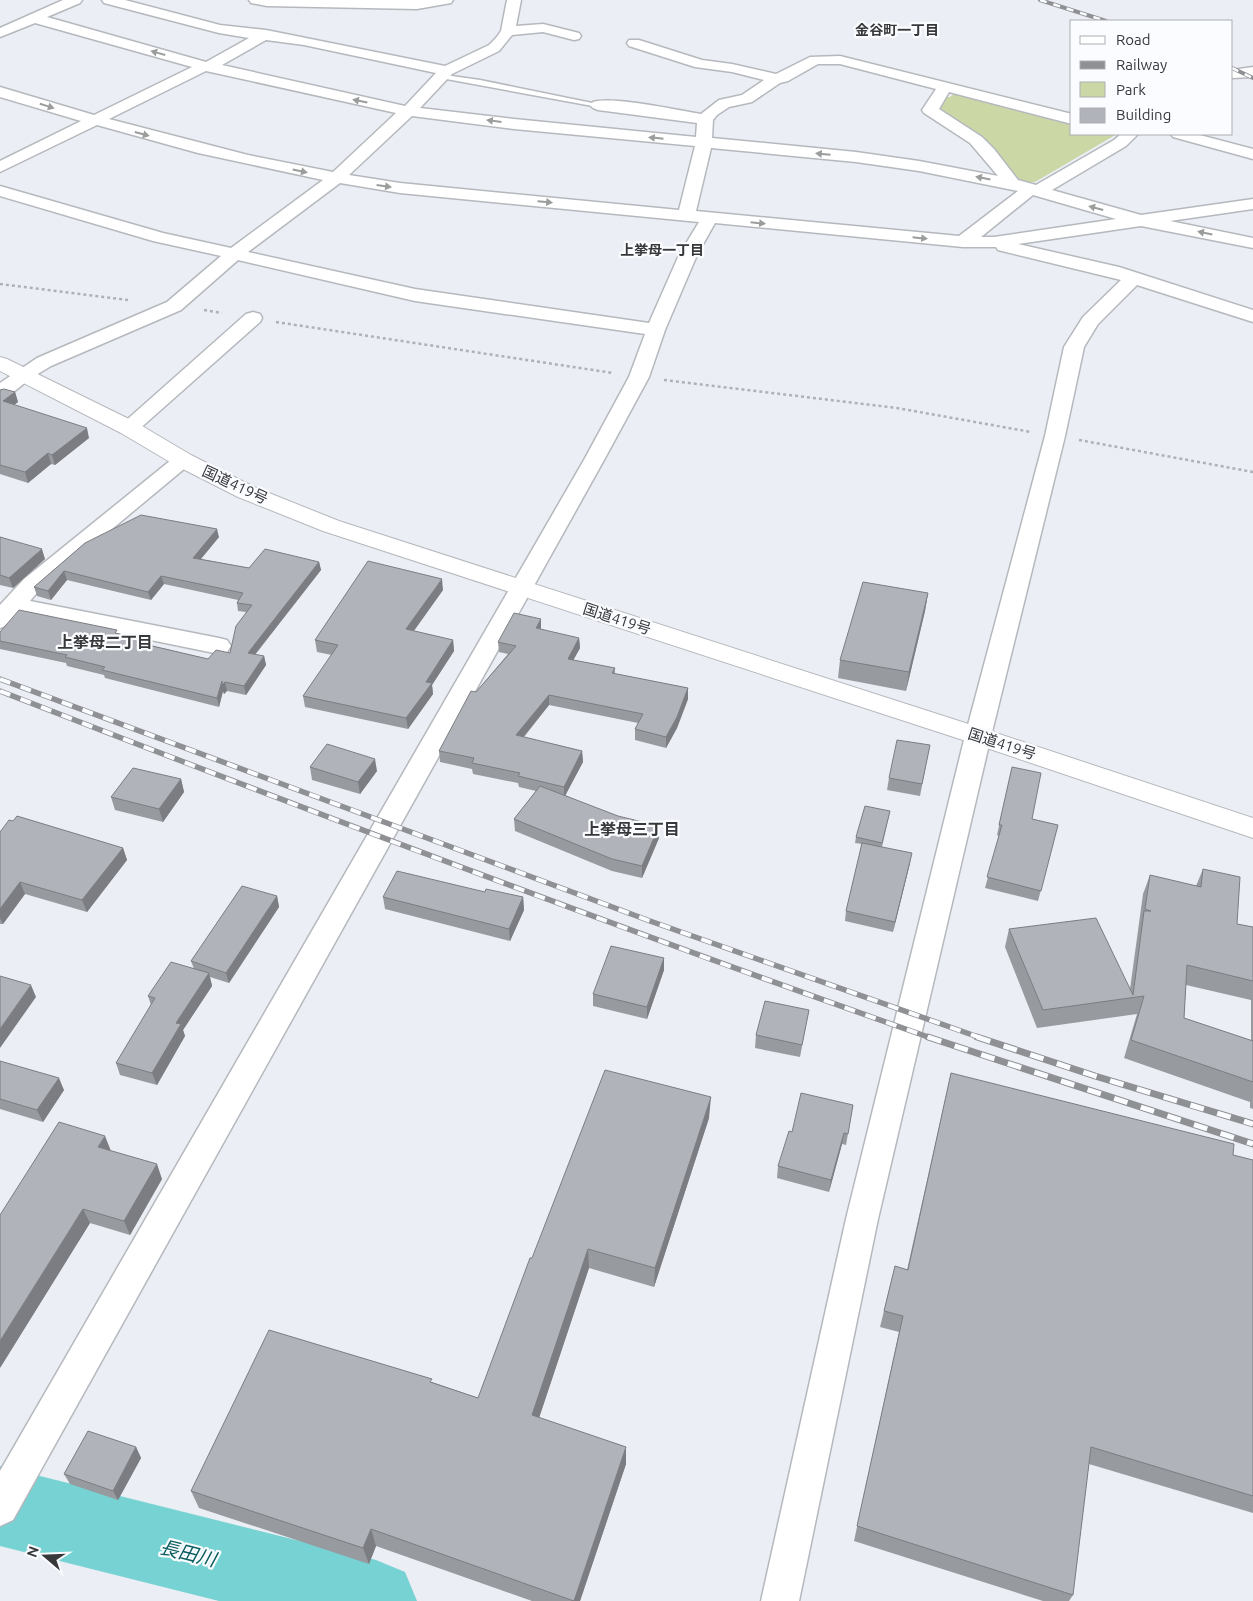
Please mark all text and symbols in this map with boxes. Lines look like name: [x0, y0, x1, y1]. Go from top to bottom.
legend: [1070, 20, 1233, 135]
district label: 金谷町一丁目: [855, 22, 939, 38]
text: Road: [1116, 31, 1151, 48]
one-way arrow: [151, 49, 166, 57]
text: Railway: [1116, 56, 1167, 73]
text: Park: [1116, 81, 1146, 98]
one-way arrow: [353, 97, 368, 105]
one-way arrow: [39, 103, 54, 110]
text: Building: [1116, 106, 1171, 123]
one-way arrow: [486, 117, 502, 125]
one-way arrow: [135, 130, 150, 138]
one-way arrow: [647, 134, 663, 142]
one-way arrow: [815, 150, 831, 158]
one-way arrow: [293, 168, 309, 176]
one-way arrow: [975, 174, 991, 182]
one-way arrow: [376, 182, 392, 190]
one-way arrow: [537, 198, 553, 206]
one-way arrow: [1089, 203, 1104, 211]
one-way arrow: [750, 219, 766, 227]
one-way arrow: [1198, 229, 1213, 237]
one-way arrow: [912, 234, 928, 242]
district label: 上挙母一丁目: [620, 242, 704, 258]
street label: 国道419号: [200, 462, 271, 507]
street label: 国道419号: [581, 600, 653, 637]
district label: 上挙母二丁目: [57, 633, 153, 651]
street label: 国道419号: [966, 725, 1038, 762]
district label: 上挙母三丁目: [584, 820, 680, 838]
north arrow: [20, 1531, 70, 1581]
water label: 長田川: [158, 1535, 220, 1571]
text: N: [23, 1544, 42, 1559]

